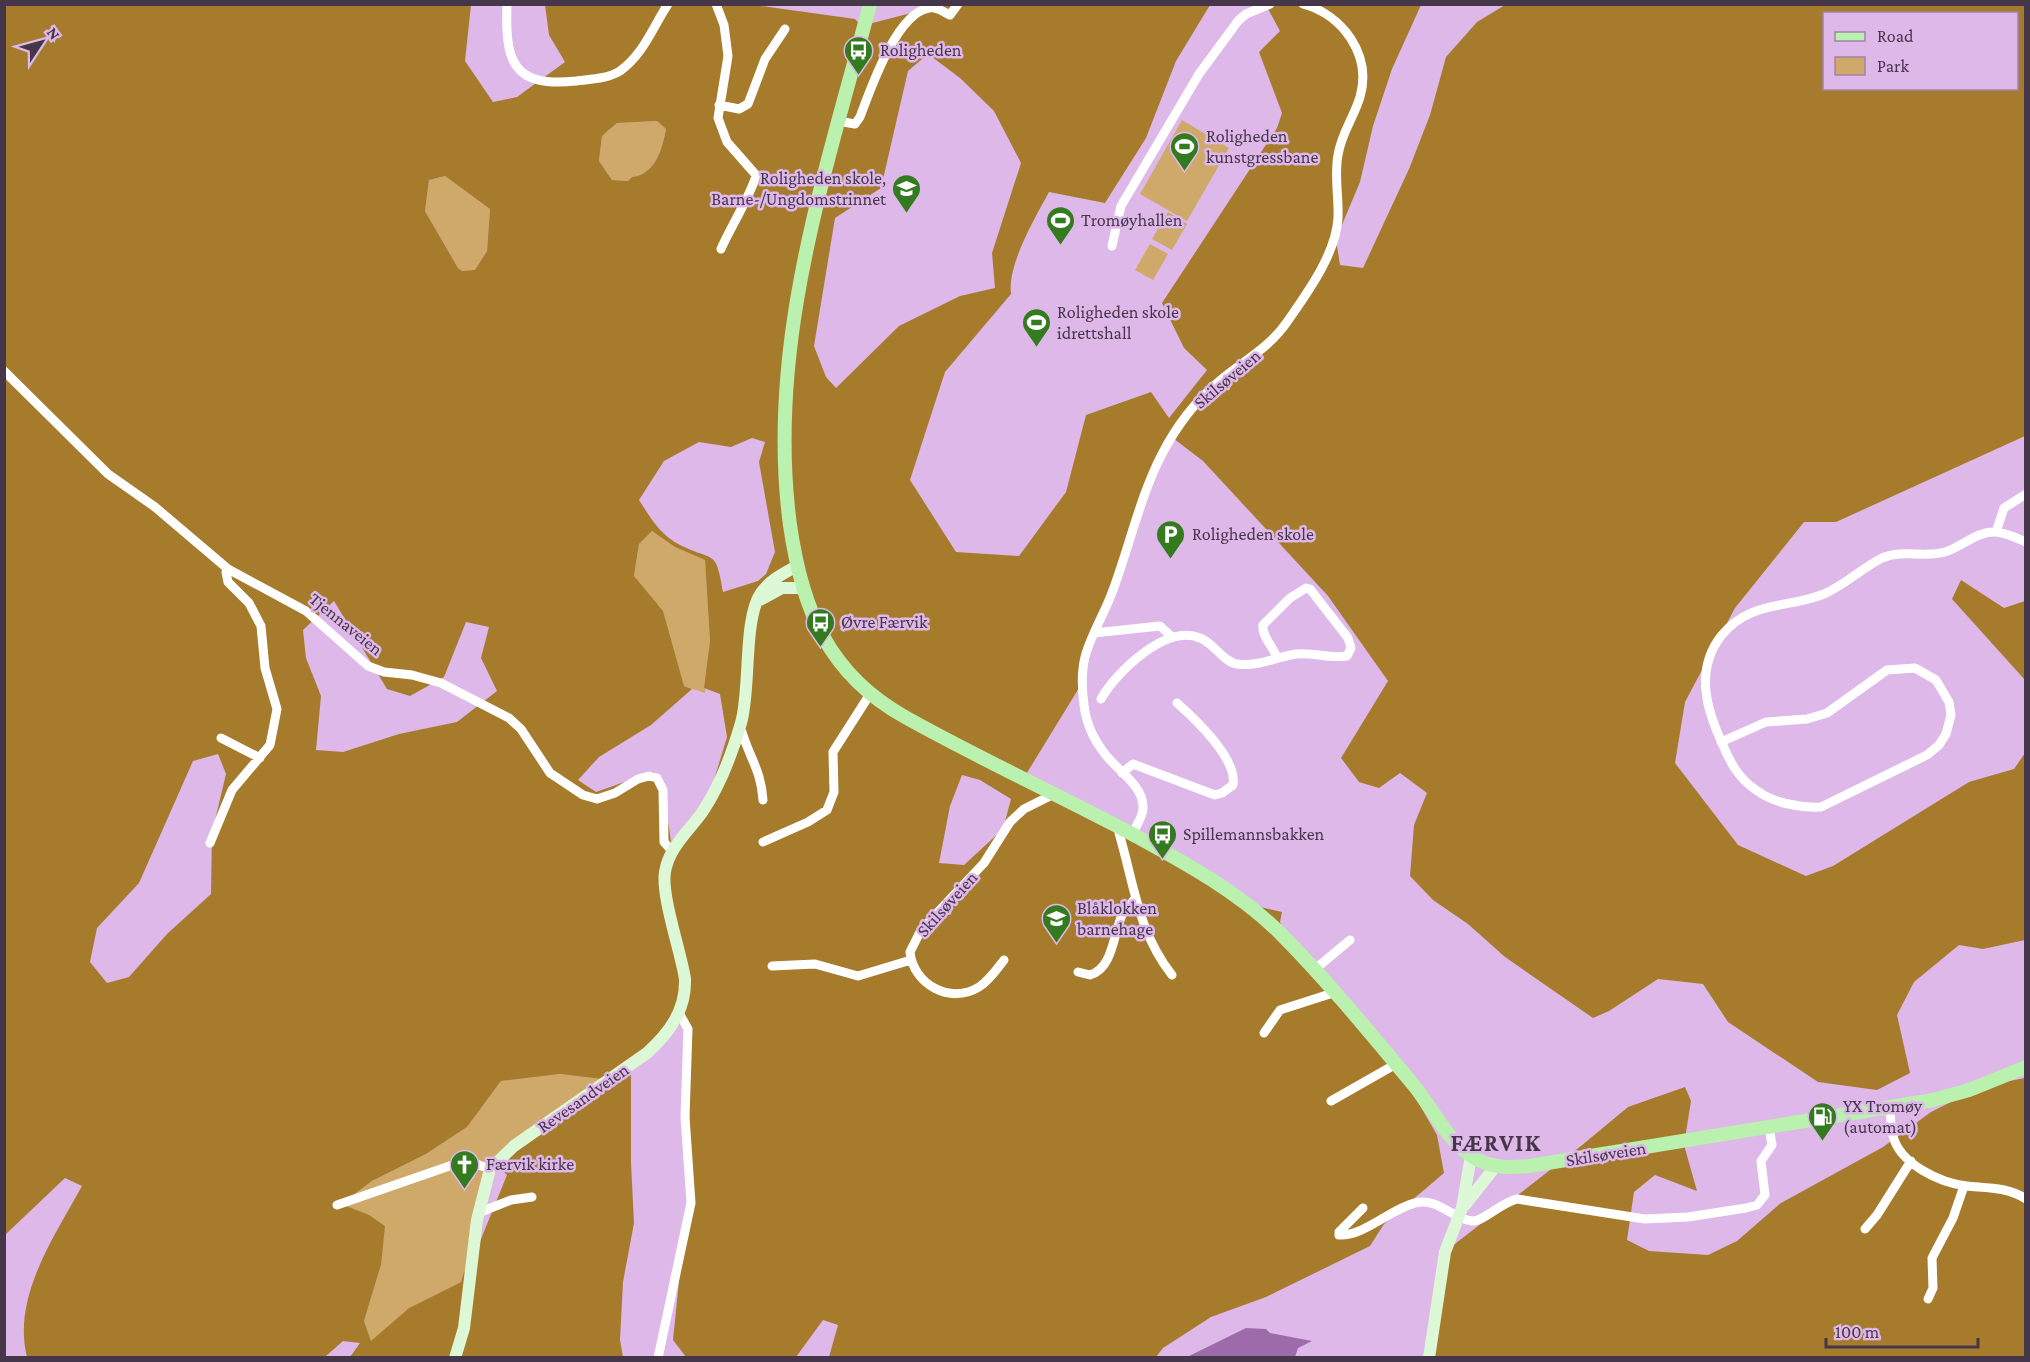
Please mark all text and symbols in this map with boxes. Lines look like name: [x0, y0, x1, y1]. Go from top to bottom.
north arrow: [12, 12, 72, 72]
legend: [1823, 12, 2018, 90]
text: N: [44, 24, 64, 43]
text: Road: [1877, 26, 1914, 46]
bus stop icon: Roligheden: [843, 34, 875, 76]
place label: Roligheden: [880, 40, 962, 60]
text: Park: [1877, 56, 1909, 76]
place label: Roligheden kunstgressbane: [1206, 126, 1319, 167]
sports icon: Roligheden kunstgressbane: [1169, 130, 1201, 172]
place label: Roligheden skole, Barne-/Ungdomstrinnet: [711, 168, 887, 209]
school or university icon: Roligheden skole, Barne-/Ungdomstrinnet: [891, 172, 923, 214]
sports icon: Tromøyhallen: [1044, 204, 1076, 246]
place label: Tromøyhallen: [1081, 210, 1183, 230]
place label: Roligheden skole idrettshall: [1057, 302, 1179, 343]
sports icon: Roligheden skole idrettshall: [1020, 306, 1052, 348]
street label: Skilsøveien: [1190, 345, 1265, 413]
parking icon: Roligheden skole: [1155, 518, 1187, 560]
place label: Roligheden skole: [1192, 524, 1314, 544]
street label: Tjennaveien: [305, 589, 387, 660]
bus stop icon: Øvre Færvik: [804, 606, 836, 648]
place label: Øvre Færvik: [841, 612, 928, 632]
bus stop icon: Spillemannsbakken: [1146, 818, 1178, 860]
place label: Spillemannsbakken: [1183, 824, 1325, 844]
street label: Skilsøveien: [913, 867, 982, 941]
place label: Blåklokken barnehage: [1077, 898, 1157, 939]
school or university icon: Blåklokken barnehage: [1040, 902, 1072, 944]
street label: Revesandveien: [534, 1059, 633, 1137]
place label: YX Tromøy (automat): [1843, 1096, 1923, 1138]
fuel station icon: YX Tromøy (automat): [1806, 1100, 1838, 1142]
district label: FÆRVIK: [1450, 1129, 1542, 1156]
street label: Skilsøveien: [1565, 1138, 1648, 1170]
church icon: Færvik kirke: [449, 1148, 481, 1190]
place label: Færvik kirke: [486, 1154, 574, 1174]
scale bar: [1826, 1311, 1978, 1349]
text: 100 m: [1835, 1322, 1880, 1342]

